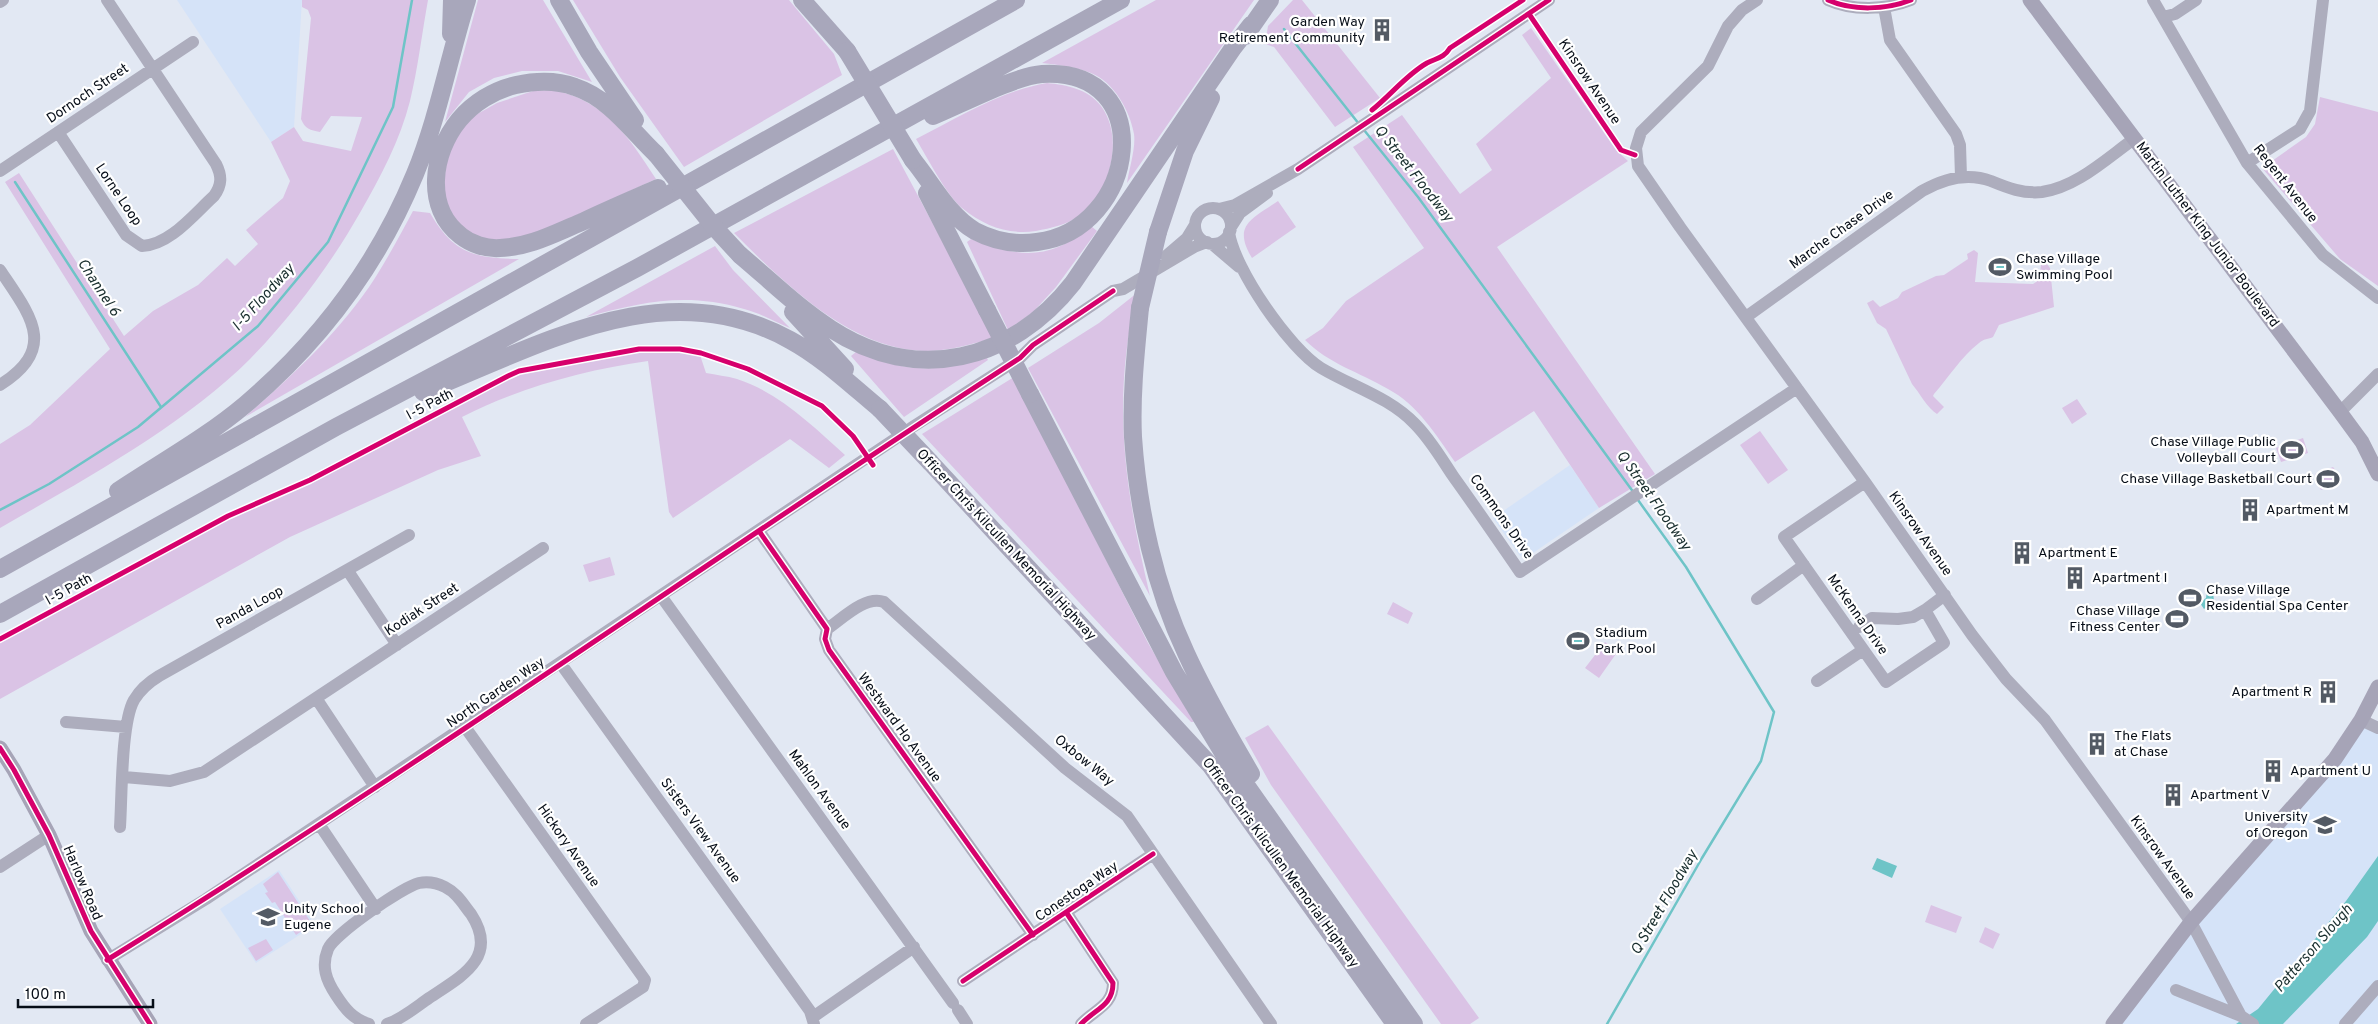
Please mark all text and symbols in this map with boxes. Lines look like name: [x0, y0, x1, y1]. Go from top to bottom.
place label: Garden Way Retirement Community: [1219, 14, 1365, 47]
building icon: Garden Way Retirement Community: [1369, 17, 1395, 43]
street label: Kinsrow Avenue: [1554, 36, 1624, 128]
street label: Dornoch Street: [44, 60, 132, 128]
water label: Q Street Floodway: [1369, 122, 1458, 227]
street label: Martin Luther King Junior Boulevard: [2132, 139, 2282, 331]
street label: Regent Avenue: [2249, 141, 2321, 227]
street label: Lorne Loop: [91, 161, 145, 229]
street label: Marche Chase Drive: [1787, 187, 1897, 273]
place label: Chase Village Swimming Pool: [2016, 251, 2113, 284]
sports icon: Chase Village Swimming Pool: [1987, 254, 2013, 280]
water label: Channel 6: [72, 256, 124, 321]
water label: I-5 Floodway: [229, 259, 300, 336]
street label: I-5 Path: [404, 386, 456, 424]
place label: Chase Village Public Volleyball Court: [2150, 434, 2276, 467]
sports icon: Chase Village Public Volleyball Court: [2279, 437, 2305, 463]
street label: Officer Chris Kilcullen Memorial Highway: [913, 446, 1099, 644]
water label: Q Street Floodway: [1611, 447, 1695, 556]
sports icon: Chase Village Basketball Court: [2315, 466, 2341, 492]
street label: Commons Drive: [1465, 471, 1537, 563]
place label: Chase Village Basketball Court: [2120, 471, 2312, 488]
street label: Kinsrow Avenue: [1884, 488, 1956, 580]
building icon: Apartment M: [2237, 497, 2263, 523]
place label: Apartment M: [2266, 502, 2349, 519]
building icon: Apartment E: [2009, 540, 2035, 566]
place label: Apartment E: [2038, 545, 2118, 562]
building icon: Apartment I: [2062, 565, 2088, 591]
street label: I-5 Path: [43, 570, 95, 610]
place label: Apartment I: [2092, 570, 2168, 587]
street label: McKenna Drive: [1823, 571, 1891, 659]
street label: Kodiak Street: [382, 580, 462, 640]
place label: Chase Village Residential Spa Center: [2206, 582, 2349, 615]
street label: Panda Loop: [213, 583, 287, 633]
sports icon: Chase Village Residential Spa Center: [2177, 585, 2203, 611]
place label: Chase Village Fitness Center: [2069, 603, 2161, 636]
sports icon: Chase Village Fitness Center: [2164, 606, 2190, 632]
place label: Stadium Park Pool: [1595, 625, 1656, 658]
sports icon: Stadium Park Pool: [1565, 628, 1591, 654]
street label: North Garden Way: [444, 654, 548, 732]
street label: Westward Ho Avenue: [854, 670, 944, 786]
building icon: Apartment R: [2315, 679, 2341, 705]
place label: Apartment R: [2231, 684, 2312, 701]
place label: The Flats at Chase: [2114, 728, 2172, 761]
building icon: The Flats at Chase: [2084, 731, 2110, 757]
street label: Oxbow Way: [1051, 732, 1117, 790]
street label: Mahlon Avenue: [784, 747, 854, 833]
street label: Officer Chris Kilcullen Memorial Highway: [1198, 755, 1362, 971]
building icon: Apartment U: [2260, 758, 2286, 784]
place label: Apartment U: [2290, 763, 2371, 780]
street label: Sisters View Avenue: [656, 775, 744, 887]
building icon: Apartment V: [2160, 782, 2186, 808]
place label: Apartment V: [2190, 787, 2270, 804]
street label: Hickory Avenue: [533, 801, 603, 891]
place label: University of Oregon: [2244, 809, 2308, 842]
school or university icon: University of Oregon: [2312, 812, 2338, 838]
street label: Kinsrow Avenue: [2126, 813, 2198, 903]
street label: Harlow Road: [59, 843, 105, 923]
water label: Q Street Floodway: [1627, 846, 1703, 959]
street label: Conestoga Way: [1032, 858, 1122, 926]
place label: Unity School Eugene: [284, 901, 364, 934]
water label: Patterson Slough: [2271, 901, 2357, 997]
school or university icon: Unity School Eugene: [255, 904, 281, 930]
scale bar: [18, 976, 152, 1008]
text: 100 m: [25, 986, 66, 1005]

